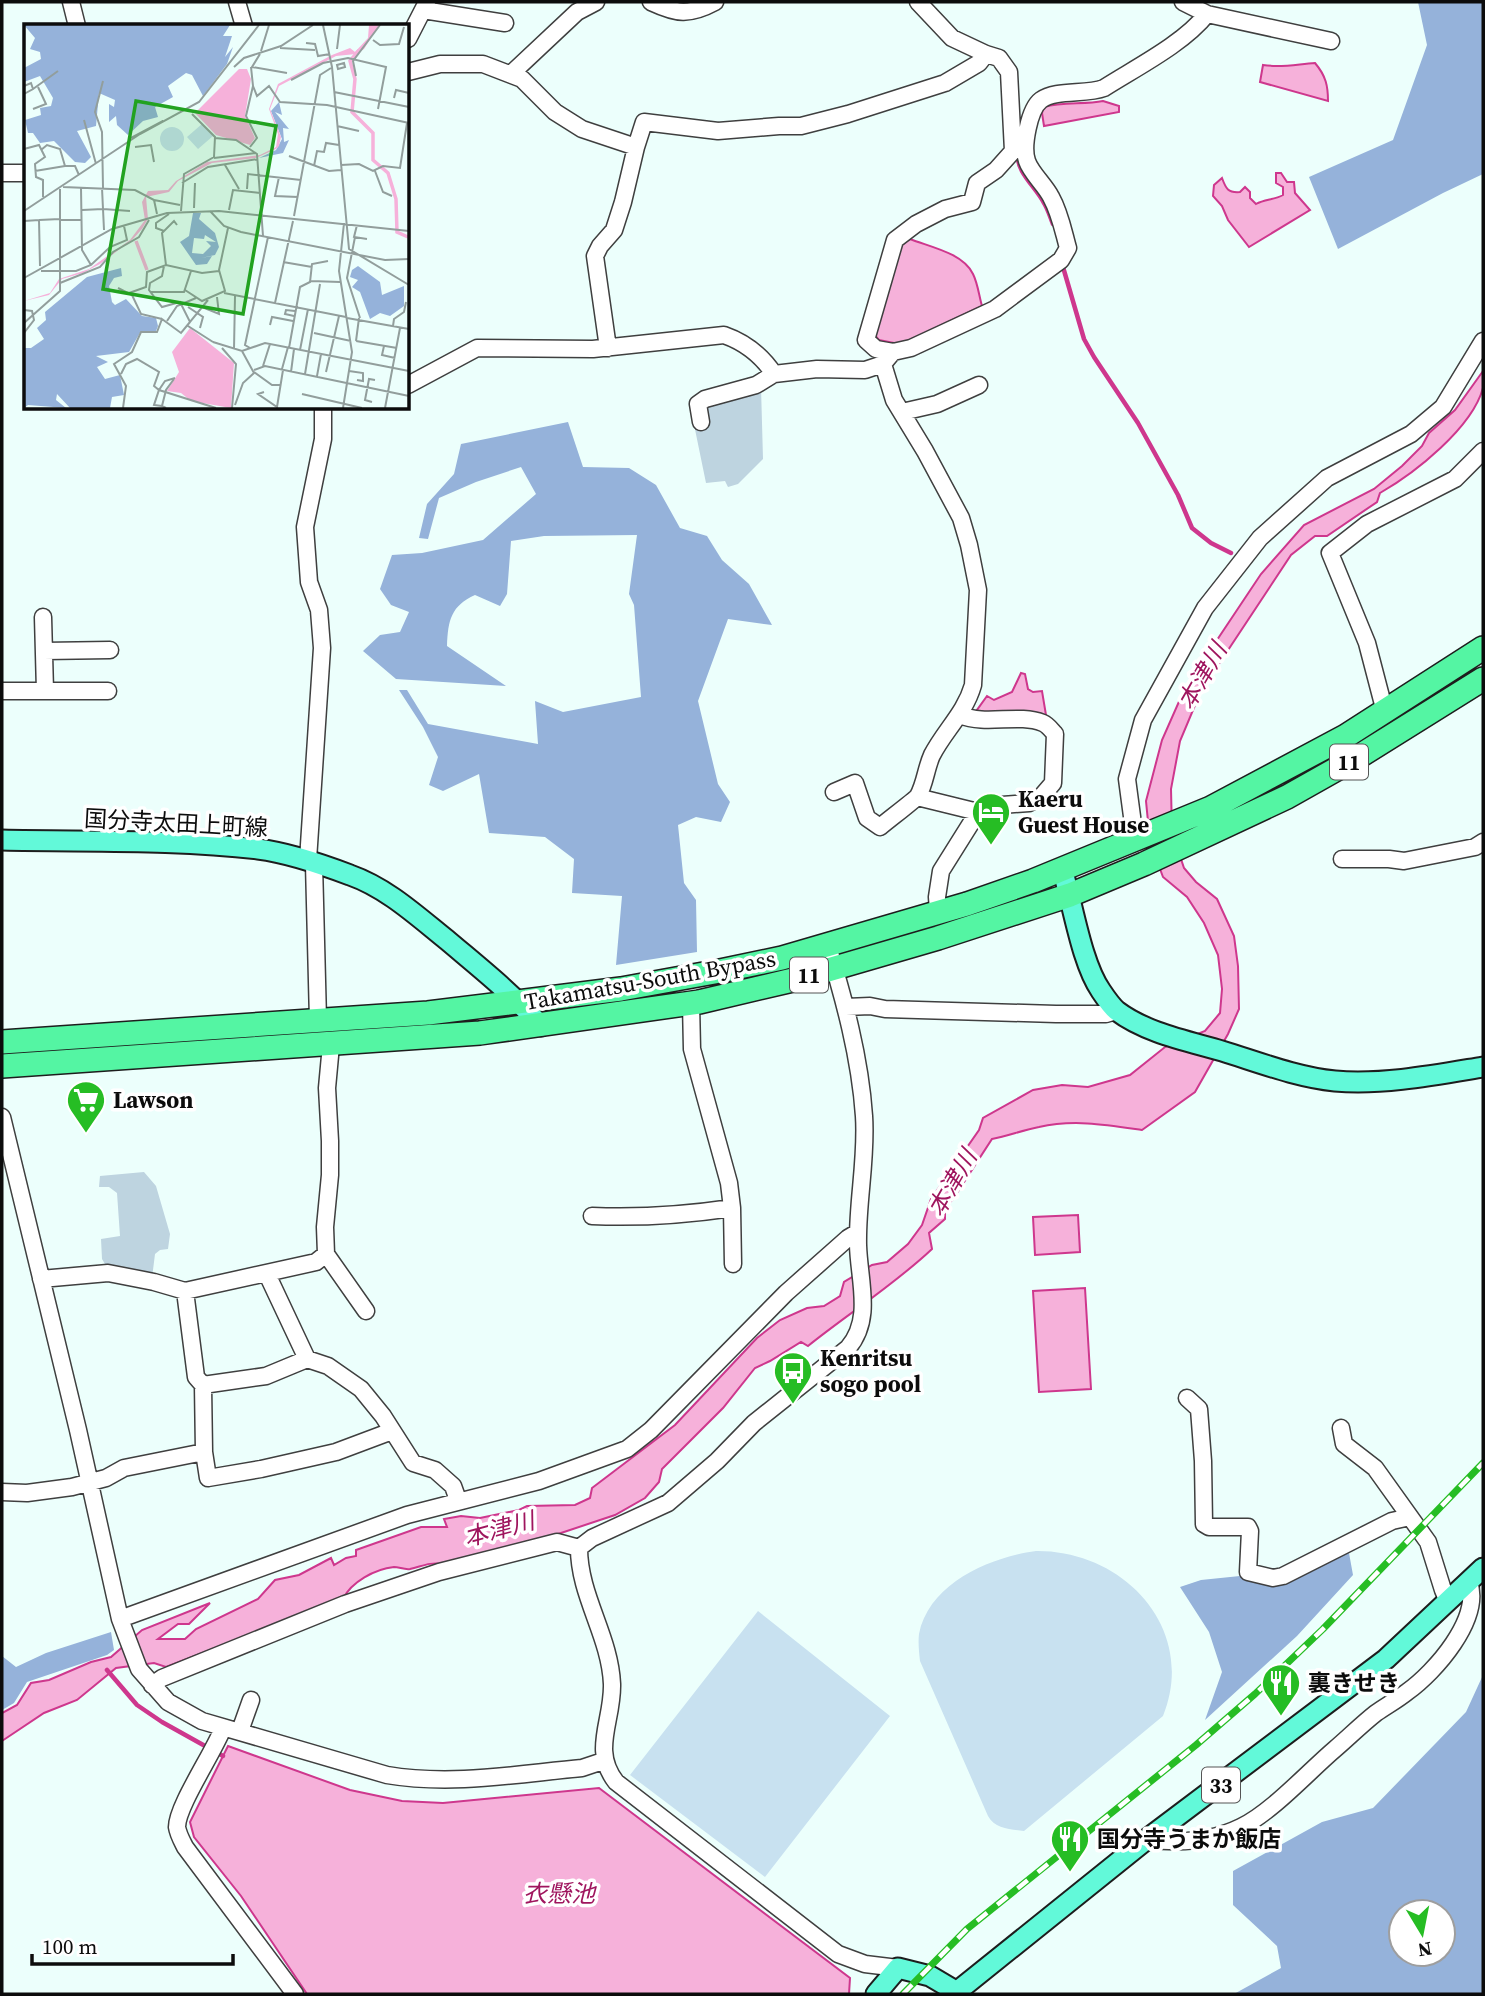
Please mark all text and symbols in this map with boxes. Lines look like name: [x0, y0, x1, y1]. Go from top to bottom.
inset map: [24, 24, 410, 410]
water label: 本津川: [1170, 634, 1236, 715]
road number: 11: [1330, 744, 1368, 780]
place label: Kaeru Guest House: [1018, 783, 1149, 841]
hotel icon: Kaeru Guest House: [970, 791, 1012, 846]
street label: 国分寺太田上町線: [83, 802, 269, 844]
street label: Takamatsu-South Bypass: [522, 942, 778, 1018]
road number: 11: [790, 958, 828, 992]
supermarket icon: Lawson: [65, 1079, 107, 1134]
place label: Lawson: [113, 1084, 193, 1116]
water label: 本津川: [920, 1141, 986, 1222]
place label: Kenritsu sogo pool: [820, 1342, 921, 1400]
bus stop icon: Kenritsu sogo pool: [772, 1350, 814, 1405]
water label: 本津川: [460, 1503, 541, 1554]
restaurant icon: 裏きせき: [1260, 1662, 1302, 1717]
place label: 裏きせき: [1308, 1667, 1400, 1699]
road number: 33: [1202, 1768, 1240, 1802]
restaurant icon: 国分寺うまか飯店: [1049, 1818, 1091, 1873]
place label: 国分寺うまか飯店: [1097, 1823, 1281, 1855]
water label: 衣懸池: [523, 1877, 597, 1910]
north arrow: [1387, 1898, 1457, 1968]
scale bar: [32, 1923, 233, 1967]
text: 100 m: [42, 1932, 97, 1961]
text: N: [1416, 1936, 1434, 1964]

